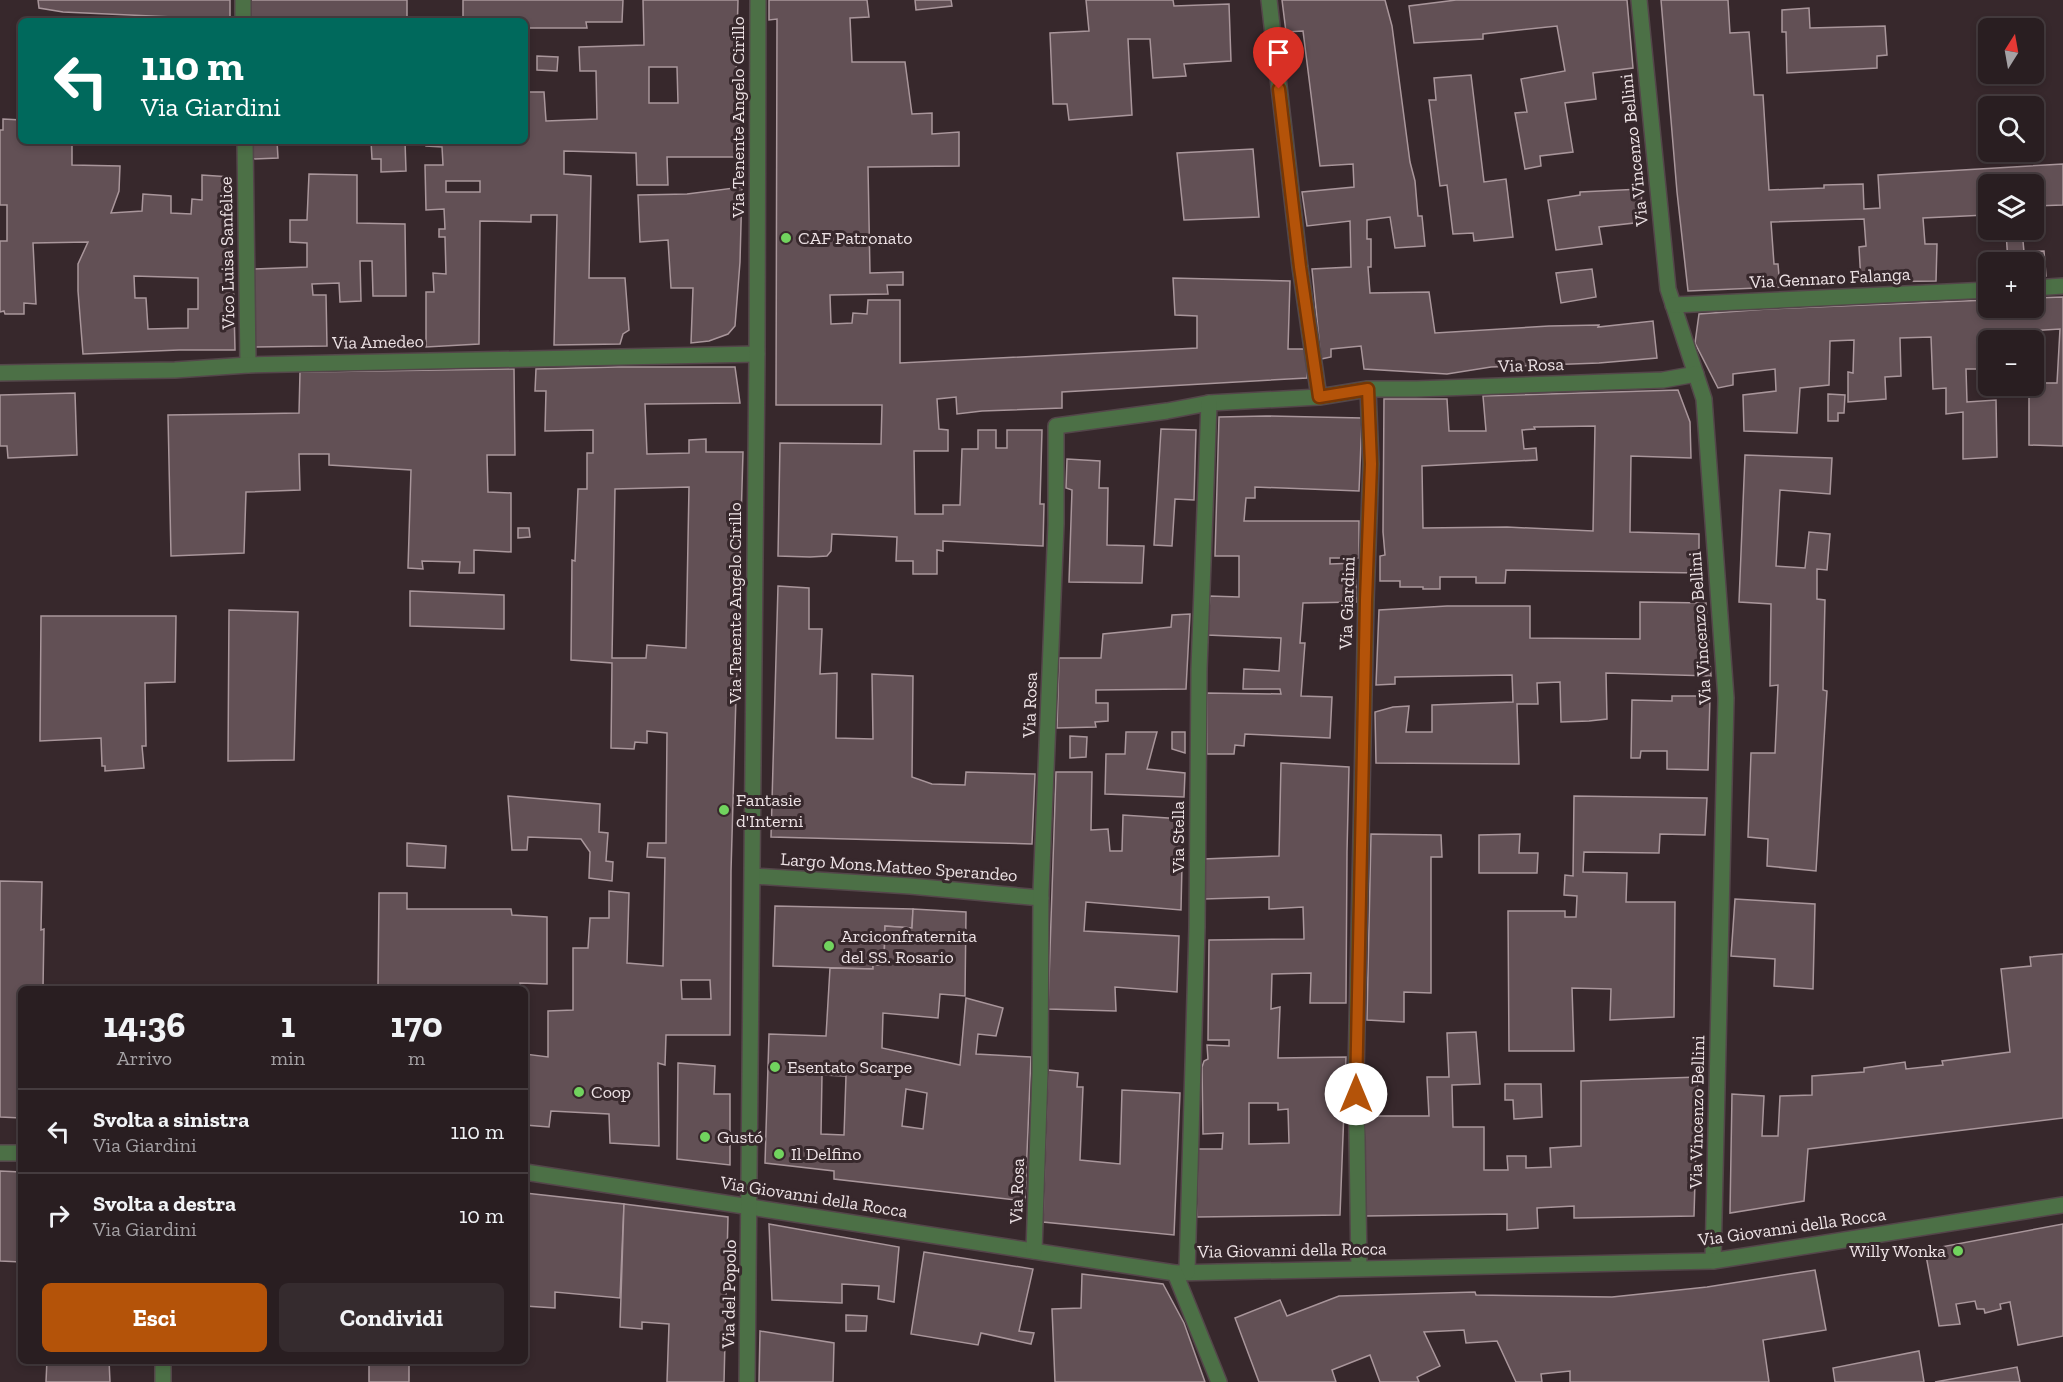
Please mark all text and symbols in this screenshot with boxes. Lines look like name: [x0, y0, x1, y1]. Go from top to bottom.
street label: Via Tenente Angelo Cirillo: [727, 16, 749, 219]
north arrow: [1978, 18, 2044, 84]
map controls: [1978, 18, 2044, 396]
pin: [1253, 27, 1304, 89]
icon: arrive: [1262, 36, 1295, 69]
text: 110 m: [141, 40, 244, 91]
icon: left: [42, 42, 120, 120]
street label: Via Vincenzo Bellini: [1615, 73, 1653, 228]
text: Via Giardini: [141, 91, 281, 123]
button: search: [1978, 96, 2044, 162]
button: layers: [1978, 174, 2044, 240]
street label: Vico Luisa Sanfelice: [215, 176, 239, 331]
place label: CAF Patronato: [798, 227, 912, 249]
marker: CAF Patronato: [779, 231, 793, 245]
button: +: [1978, 252, 2044, 318]
street label: Via Gennaro Falanga: [1748, 263, 1911, 293]
street label: Via Amedeo: [331, 330, 424, 354]
button: −: [1978, 330, 2044, 396]
street label: Via Rosa: [1497, 353, 1565, 377]
street label: Via Tenente Angelo Cirillo: [724, 502, 746, 705]
street label: Via Vincenzo Bellini: [1684, 551, 1716, 706]
street label: Via Giardini: [1334, 556, 1360, 651]
street label: Via Rosa: [1018, 671, 1042, 739]
place label: Fantasie d'Interni: [736, 789, 803, 832]
street label: Via Stella: [1167, 801, 1189, 874]
marker: Fantasie d'Interni: [717, 803, 731, 817]
street label: Largo Mons.Matteo Sperandeo: [780, 848, 1018, 886]
place label: Arciconfraternita del SS. Rosario: [841, 925, 977, 968]
marker: Arciconfraternita del SS. Rosario: [822, 939, 836, 953]
text: 14:36: [103, 1003, 186, 1046]
text: 1: [281, 1003, 295, 1046]
text: 170: [390, 1003, 443, 1046]
street label: Via Vincenzo Bellini: [1685, 1035, 1709, 1190]
text: Arrivo: [117, 1046, 172, 1070]
text: min: [271, 1046, 305, 1070]
text: m: [408, 1046, 425, 1070]
place label: Esentato Scarpe: [787, 1056, 912, 1078]
marker: Esentato Scarpe: [768, 1060, 782, 1074]
position arrow: [1324, 1062, 1388, 1126]
place label: Coop: [591, 1081, 631, 1103]
marker: Coop: [572, 1085, 586, 1099]
text: Svolta a sinistra: [93, 1106, 249, 1133]
icon: left: [42, 1115, 75, 1148]
text: 110 m: [450, 1118, 504, 1145]
place label: Gustó: [717, 1126, 763, 1148]
marker: Gustó: [698, 1130, 712, 1144]
text: Via Giardini: [93, 1133, 196, 1157]
place label: Il Delfino: [791, 1143, 861, 1165]
marker: Il Delfino: [772, 1147, 786, 1161]
street label: Via Rosa: [1005, 1157, 1029, 1225]
street label: Via Giovanni della Rocca: [718, 1171, 910, 1223]
text: Svolta a destra: [93, 1190, 236, 1217]
icon: right: [42, 1199, 75, 1232]
text: 10 m: [459, 1202, 504, 1229]
street label: Via Giovanni della Rocca: [1696, 1203, 1888, 1251]
text: Via Giardini: [93, 1217, 196, 1241]
street label: Via Giovanni della Rocca: [1196, 1237, 1387, 1263]
street label: Via del Popolo: [717, 1239, 741, 1350]
place label: Willy Wonka: [1849, 1240, 1946, 1262]
marker: Willy Wonka: [1951, 1244, 1965, 1258]
button: Esci: [42, 1283, 267, 1352]
button: Condividi: [279, 1283, 504, 1352]

